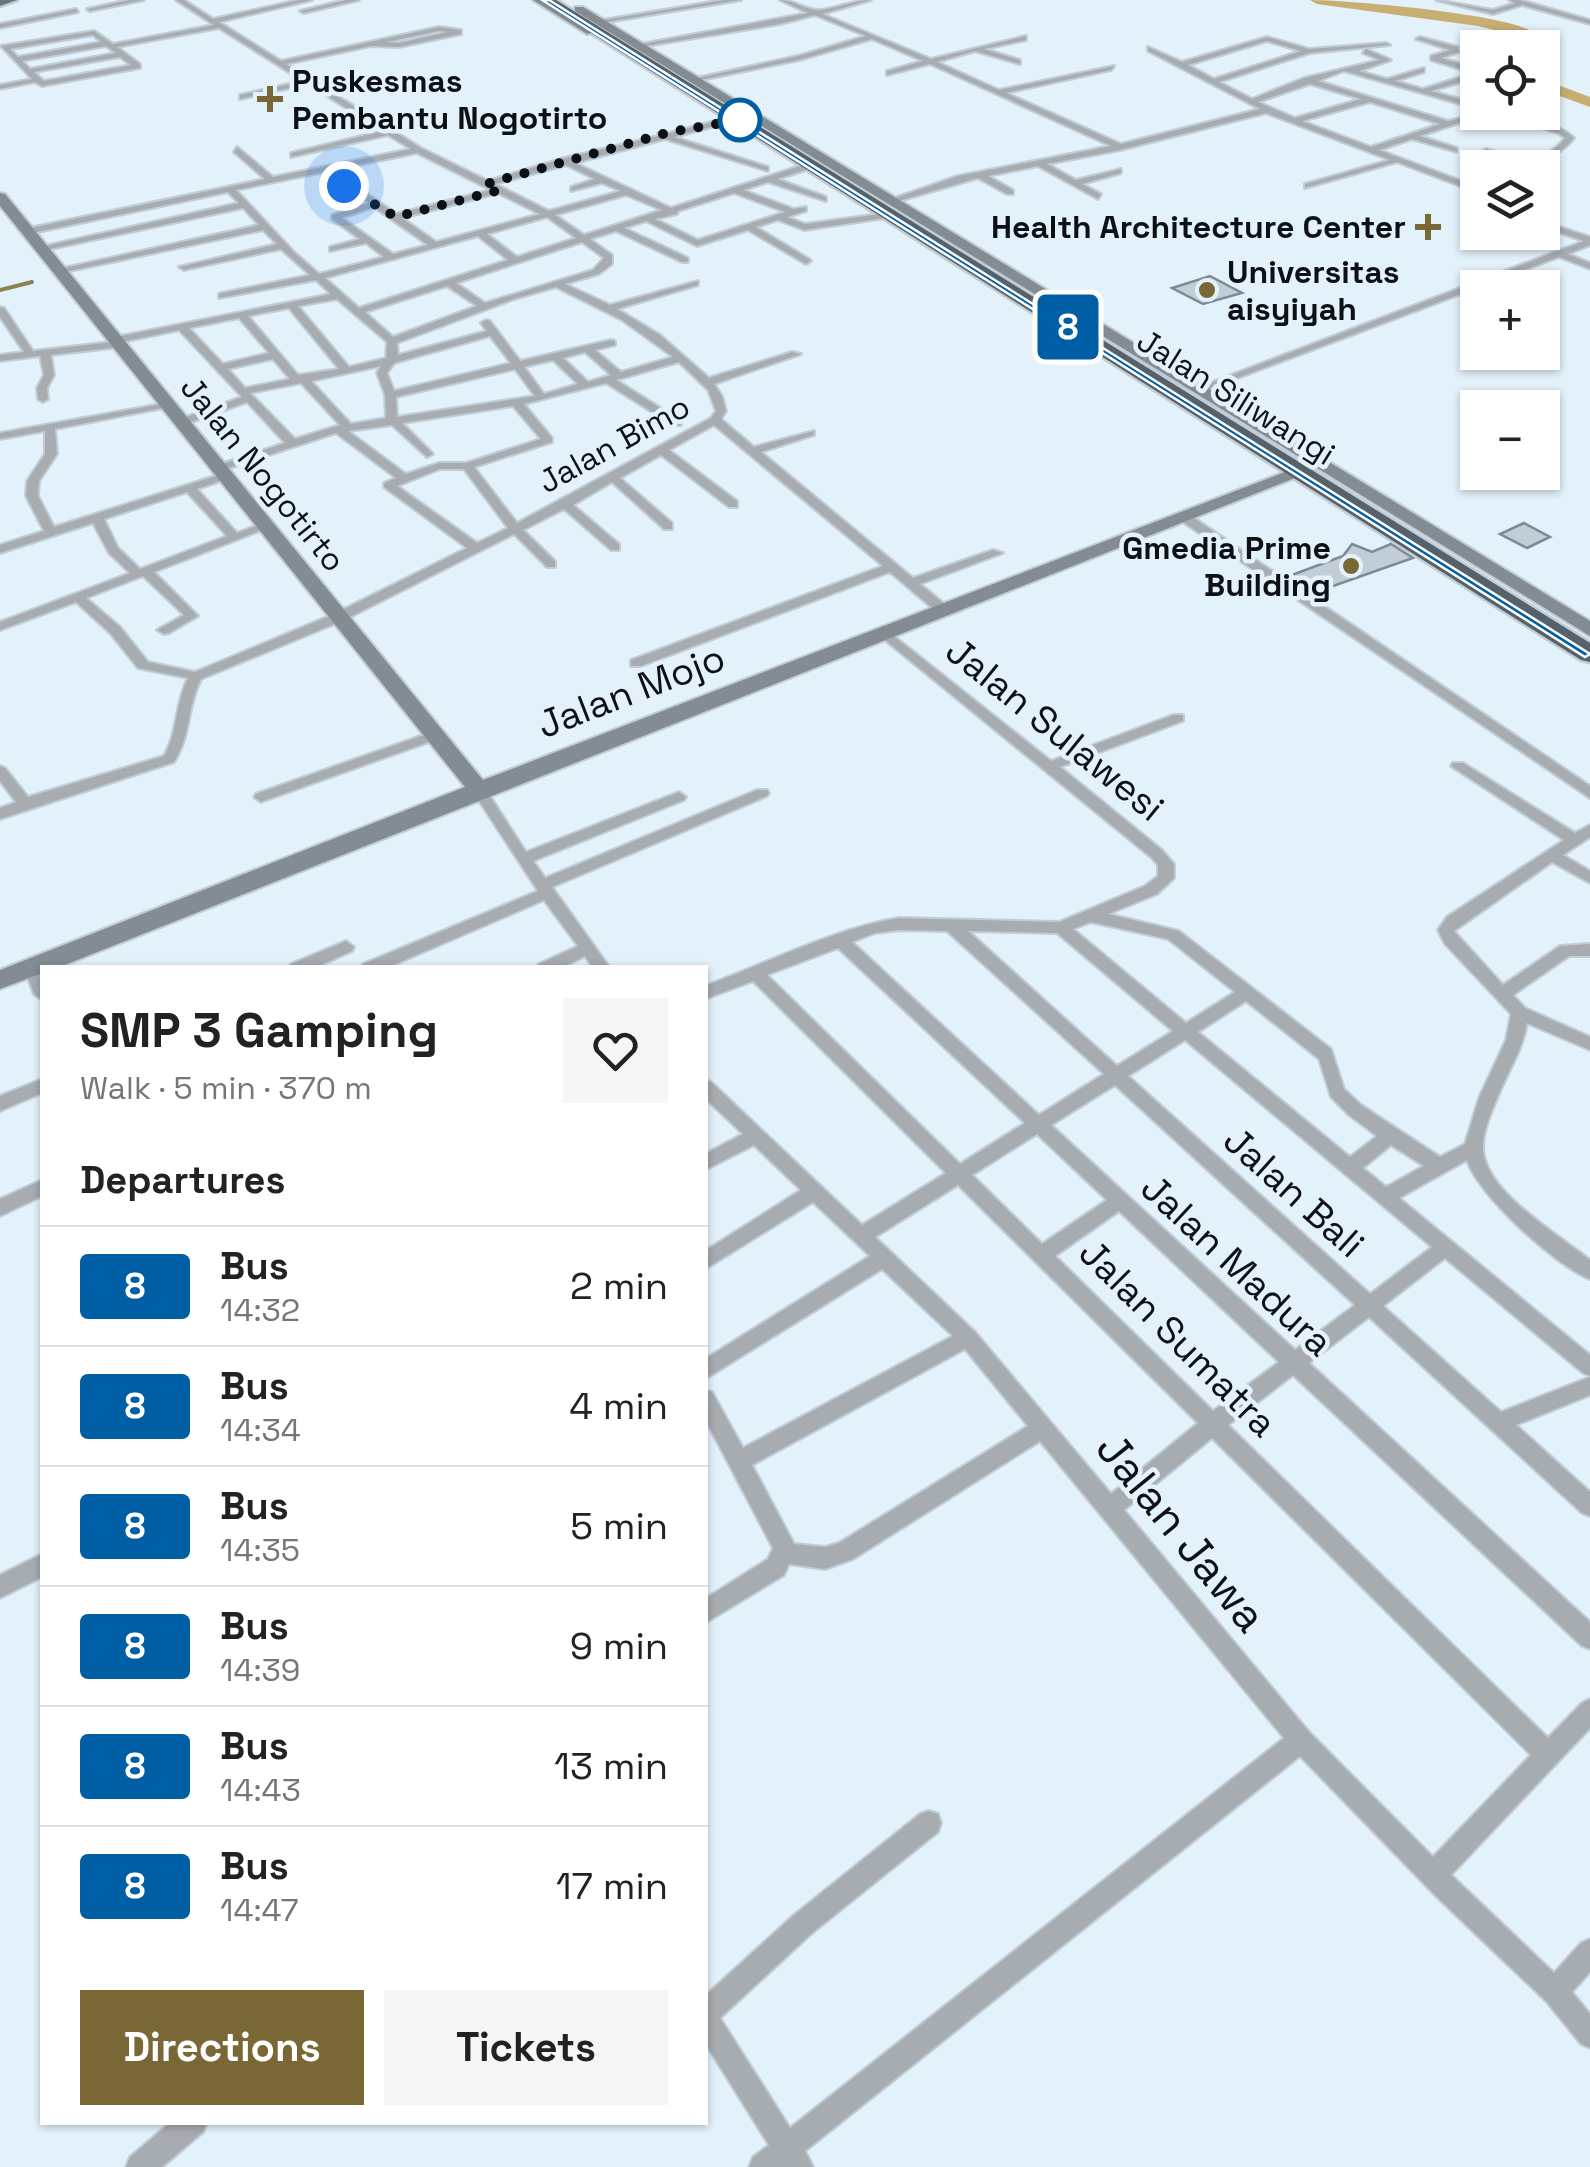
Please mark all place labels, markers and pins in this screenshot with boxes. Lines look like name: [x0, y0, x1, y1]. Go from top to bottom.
place label: Puskesmas Pembantu Nogotirto: [292, 61, 607, 138]
marker: Puskesmas Pembantu Nogotirto: [257, 86, 283, 112]
unlabelled marker: [719, 99, 761, 141]
place label: Health Architecture Center: [991, 207, 1406, 247]
marker: Health Architecture Center: [1415, 214, 1441, 240]
place label: Universitas aisyiyah: [1227, 252, 1400, 329]
marker: Universitas aisyiyah: [1196, 279, 1218, 301]
place label: Gmedia Prime Building: [1122, 528, 1331, 605]
marker: Gmedia Prime Building: [1340, 555, 1362, 577]

